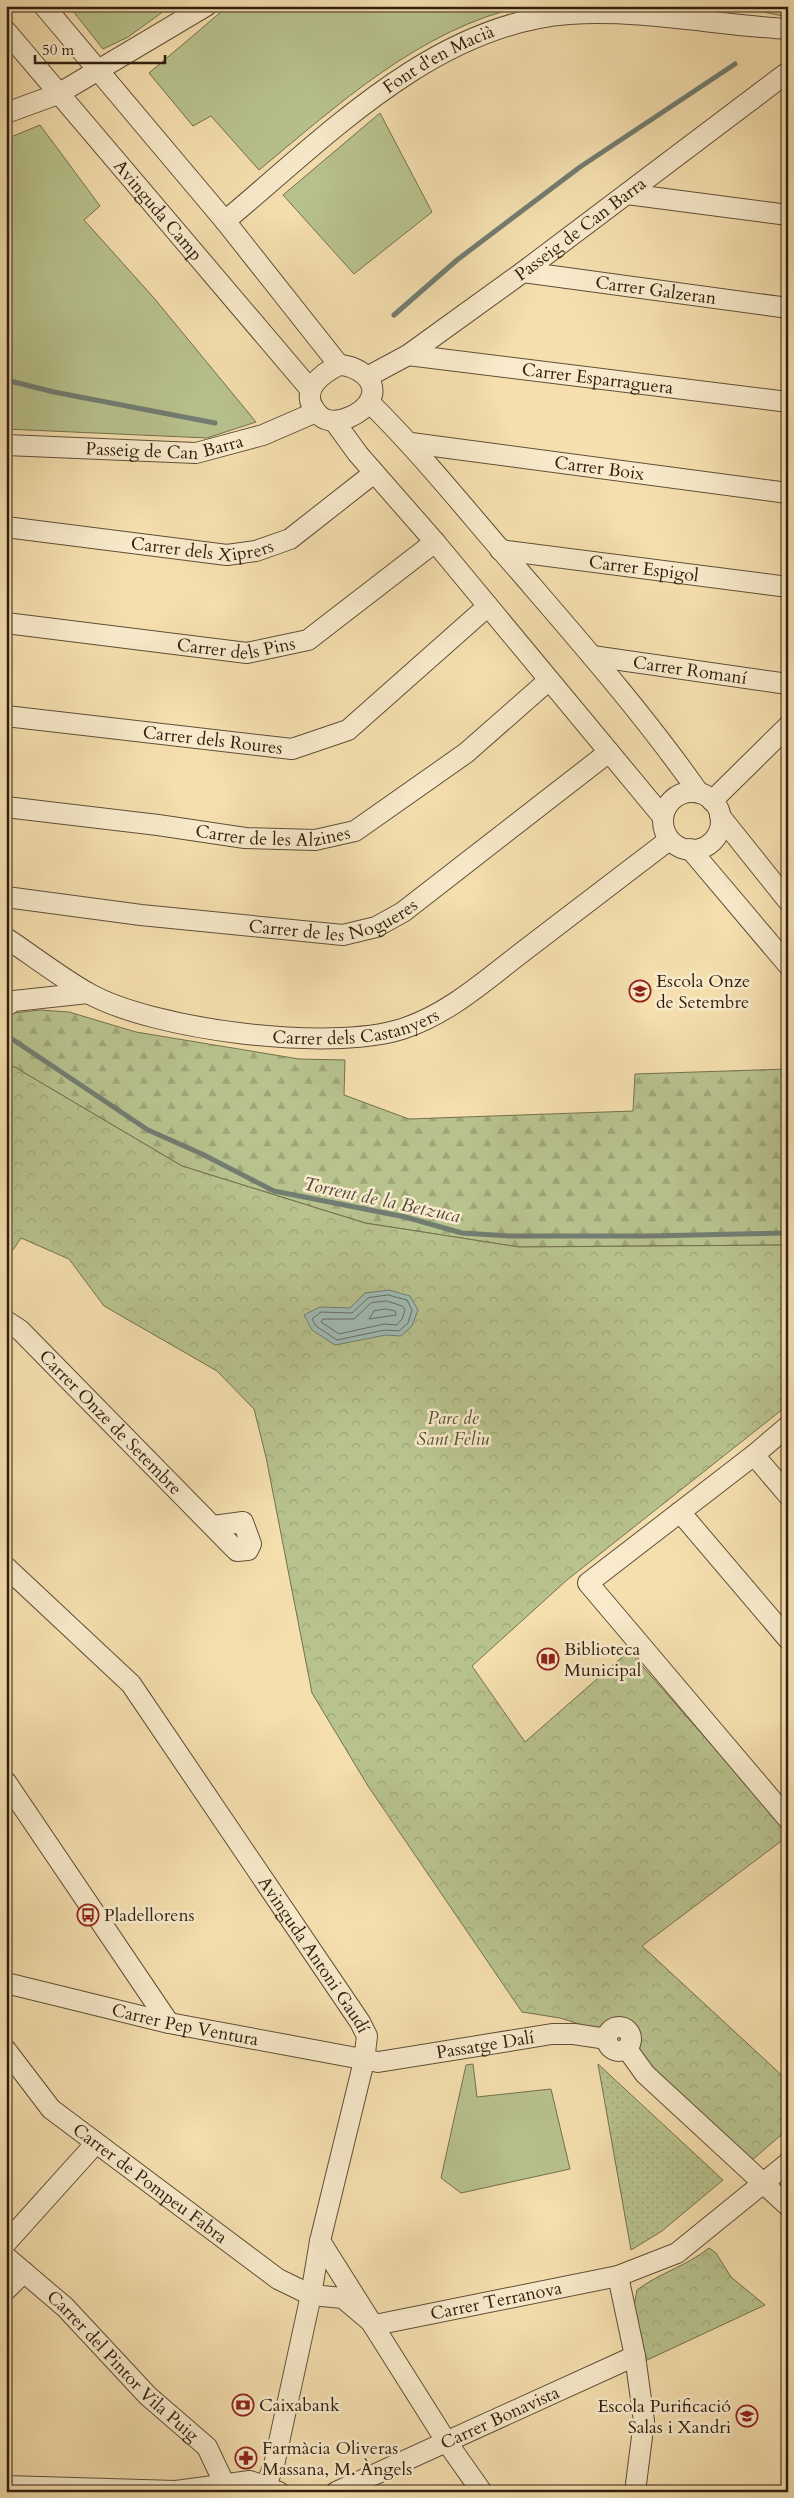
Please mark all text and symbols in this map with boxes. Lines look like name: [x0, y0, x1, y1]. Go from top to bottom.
street label: Font d'en Macià: [378, 19, 498, 100]
scale bar: [35, 32, 165, 64]
text: 50 m: [42, 40, 74, 60]
street label: Avinguda Camp: [107, 154, 208, 266]
street label: Passeig de Can Barra: [510, 171, 652, 287]
street label: Carrer Galzeran: [594, 270, 718, 311]
street label: Carrer Esparraguera: [520, 357, 675, 401]
street label: Passeig de Can Barra: [85, 429, 246, 466]
street label: Carrer Boix: [553, 450, 646, 487]
street label: Carrer dels Xiprers: [129, 531, 277, 569]
street label: Carrer Espigol: [587, 550, 701, 588]
street label: Carrer dels Pins: [175, 631, 298, 666]
street label: Carrer Romaní: [631, 650, 749, 691]
street label: Carrer dels Roures: [141, 720, 284, 761]
street label: Carrer de les Alzines: [194, 819, 353, 853]
street label: Carrer de les Nogueres: [248, 893, 423, 948]
place label: Escola Onze de Setembre: [656, 969, 750, 1015]
school or university icon: Escola Onze de Setembre: [628, 979, 652, 1003]
street label: Carrer dels Castanyers: [272, 1003, 444, 1051]
water label: Torrent de la Betzuca: [301, 1171, 463, 1229]
street label: Carrer Onze de Setembre: [33, 1344, 187, 1501]
park label: Parc de Sant Feliu: [416, 1406, 490, 1452]
place label: Biblioteca Municipal: [564, 1637, 642, 1683]
library icon: Biblioteca Municipal: [536, 1647, 560, 1671]
street label: Avinguda Antoni Gaudí: [252, 1871, 376, 2037]
bus stop icon: Pladellorens: [76, 1903, 100, 1927]
place label: Pladellorens: [104, 1903, 195, 1928]
street label: Carrer Pep Ventura: [109, 1997, 261, 2052]
street label: Passatge Dalí: [434, 2025, 536, 2065]
street label: Carrer de Pompeu Fabra: [67, 2118, 232, 2250]
street label: Carrer Terranova: [428, 2276, 564, 2327]
street label: Carrer del Pintor Vila Puig: [41, 2285, 205, 2448]
street label: Carrer Bonavista: [437, 2380, 564, 2456]
bank icon: Caixabank: [231, 2393, 255, 2417]
place label: Caixabank: [259, 2393, 340, 2418]
place label: Escola Purificació Salas i Xandri: [597, 2394, 731, 2440]
school or university icon: Escola Purificació Salas i Xandri: [735, 2404, 759, 2428]
place label: Farmàcia Oliveras Massana, M. Àngels: [262, 2436, 412, 2482]
pharmacy icon: Farmàcia Oliveras Massana, M. Àngels: [234, 2446, 258, 2470]

